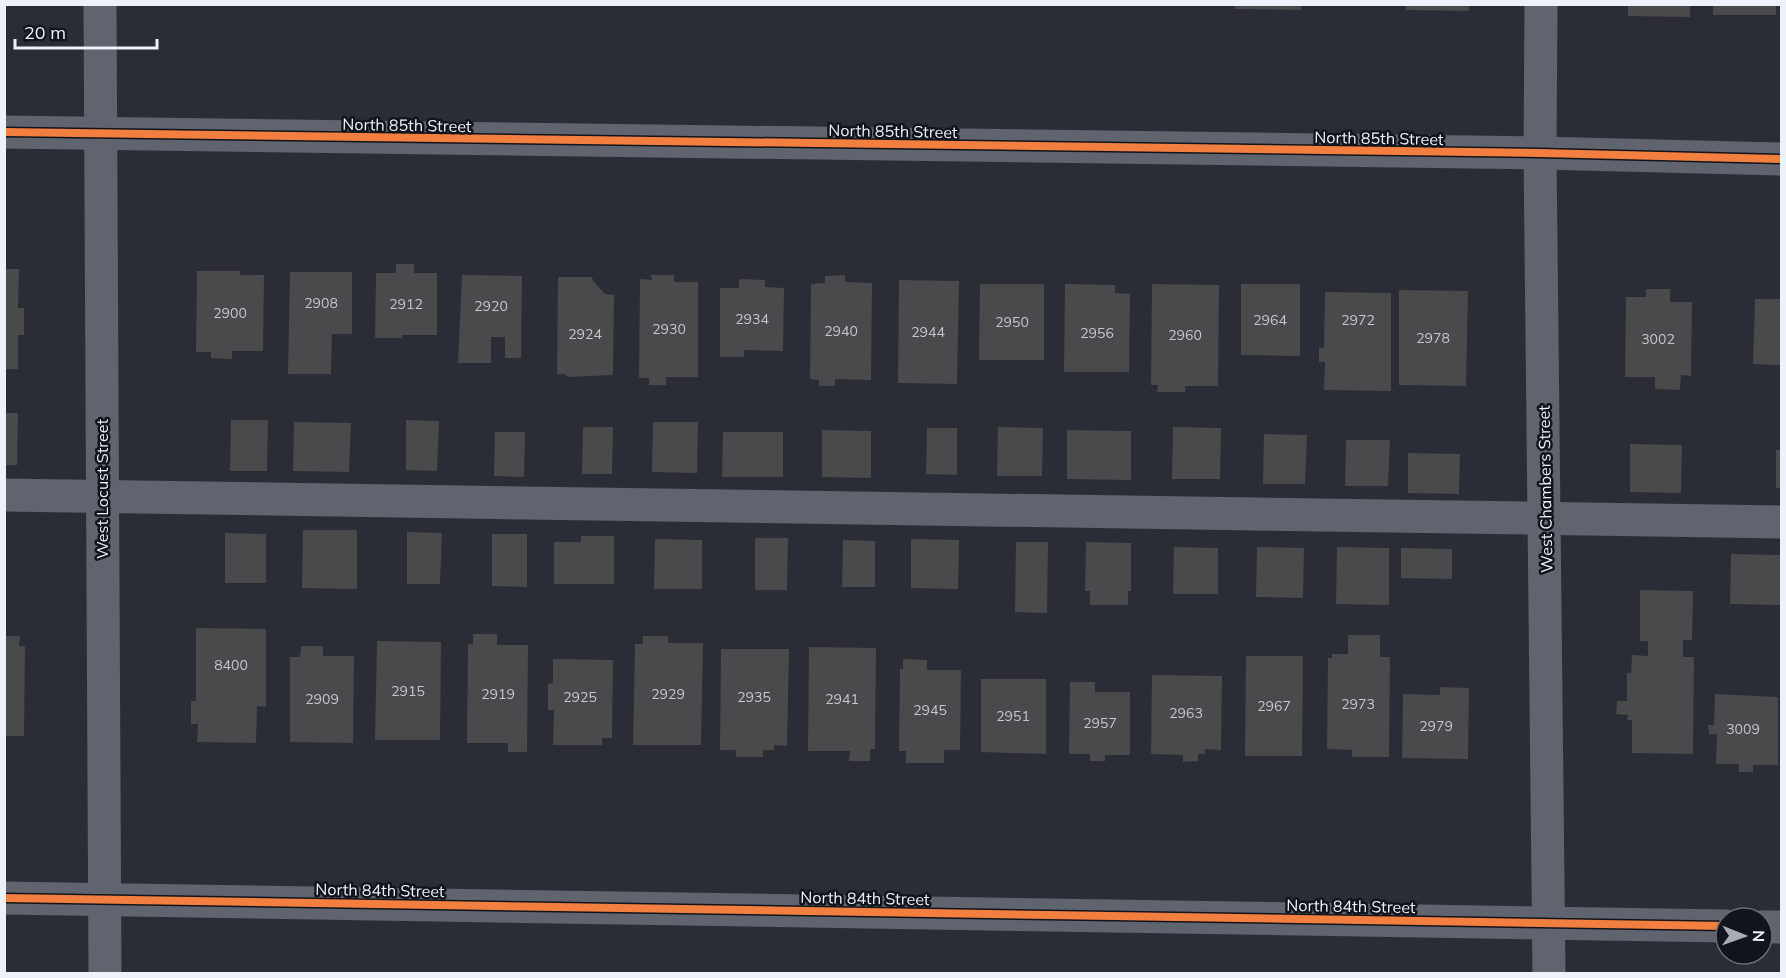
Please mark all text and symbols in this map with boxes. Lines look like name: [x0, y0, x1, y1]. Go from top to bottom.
scale bar: [15, 12, 158, 50]
text: 20 m: [24, 21, 66, 44]
street label: North 85th Street: [342, 114, 472, 136]
street label: North 85th Street: [828, 120, 958, 142]
street label: North 85th Street: [1314, 127, 1444, 149]
house number: 2908: [304, 294, 338, 312]
house number: 2912: [389, 295, 423, 313]
house number: 2920: [474, 297, 508, 315]
house number: 2900: [213, 304, 247, 322]
house number: 2934: [735, 310, 769, 328]
house number: 2964: [1253, 311, 1287, 329]
house number: 2972: [1341, 311, 1375, 329]
house number: 2950: [995, 313, 1029, 331]
house number: 2930: [652, 320, 686, 338]
house number: 2940: [824, 322, 858, 340]
house number: 2944: [911, 323, 945, 341]
house number: 2956: [1080, 324, 1114, 342]
house number: 2924: [568, 325, 602, 343]
house number: 2960: [1168, 326, 1202, 344]
house number: 2978: [1416, 329, 1450, 347]
house number: 3002: [1641, 330, 1675, 348]
street label: West Chambers Street: [1534, 405, 1556, 573]
street label: West Locust Street: [92, 419, 112, 559]
house number: 8400: [214, 656, 248, 674]
house number: 2915: [391, 682, 425, 700]
house number: 2919: [481, 685, 515, 703]
house number: 2929: [651, 685, 685, 703]
house number: 2925: [563, 688, 597, 706]
house number: 2935: [737, 688, 771, 706]
house number: 2909: [305, 690, 339, 708]
house number: 2941: [825, 690, 859, 708]
house number: 2973: [1341, 695, 1375, 713]
house number: 2967: [1257, 697, 1291, 715]
house number: 2945: [913, 701, 947, 719]
house number: 2963: [1169, 704, 1203, 722]
house number: 2951: [996, 707, 1030, 725]
house number: 2957: [1083, 714, 1117, 732]
house number: 2979: [1419, 717, 1453, 735]
house number: 3009: [1726, 720, 1760, 738]
street label: North 84th Street: [315, 879, 445, 901]
street label: North 84th Street: [800, 887, 930, 909]
street label: North 84th Street: [1286, 895, 1416, 917]
north arrow: [1714, 906, 1774, 966]
text: N: [1749, 930, 1769, 942]

